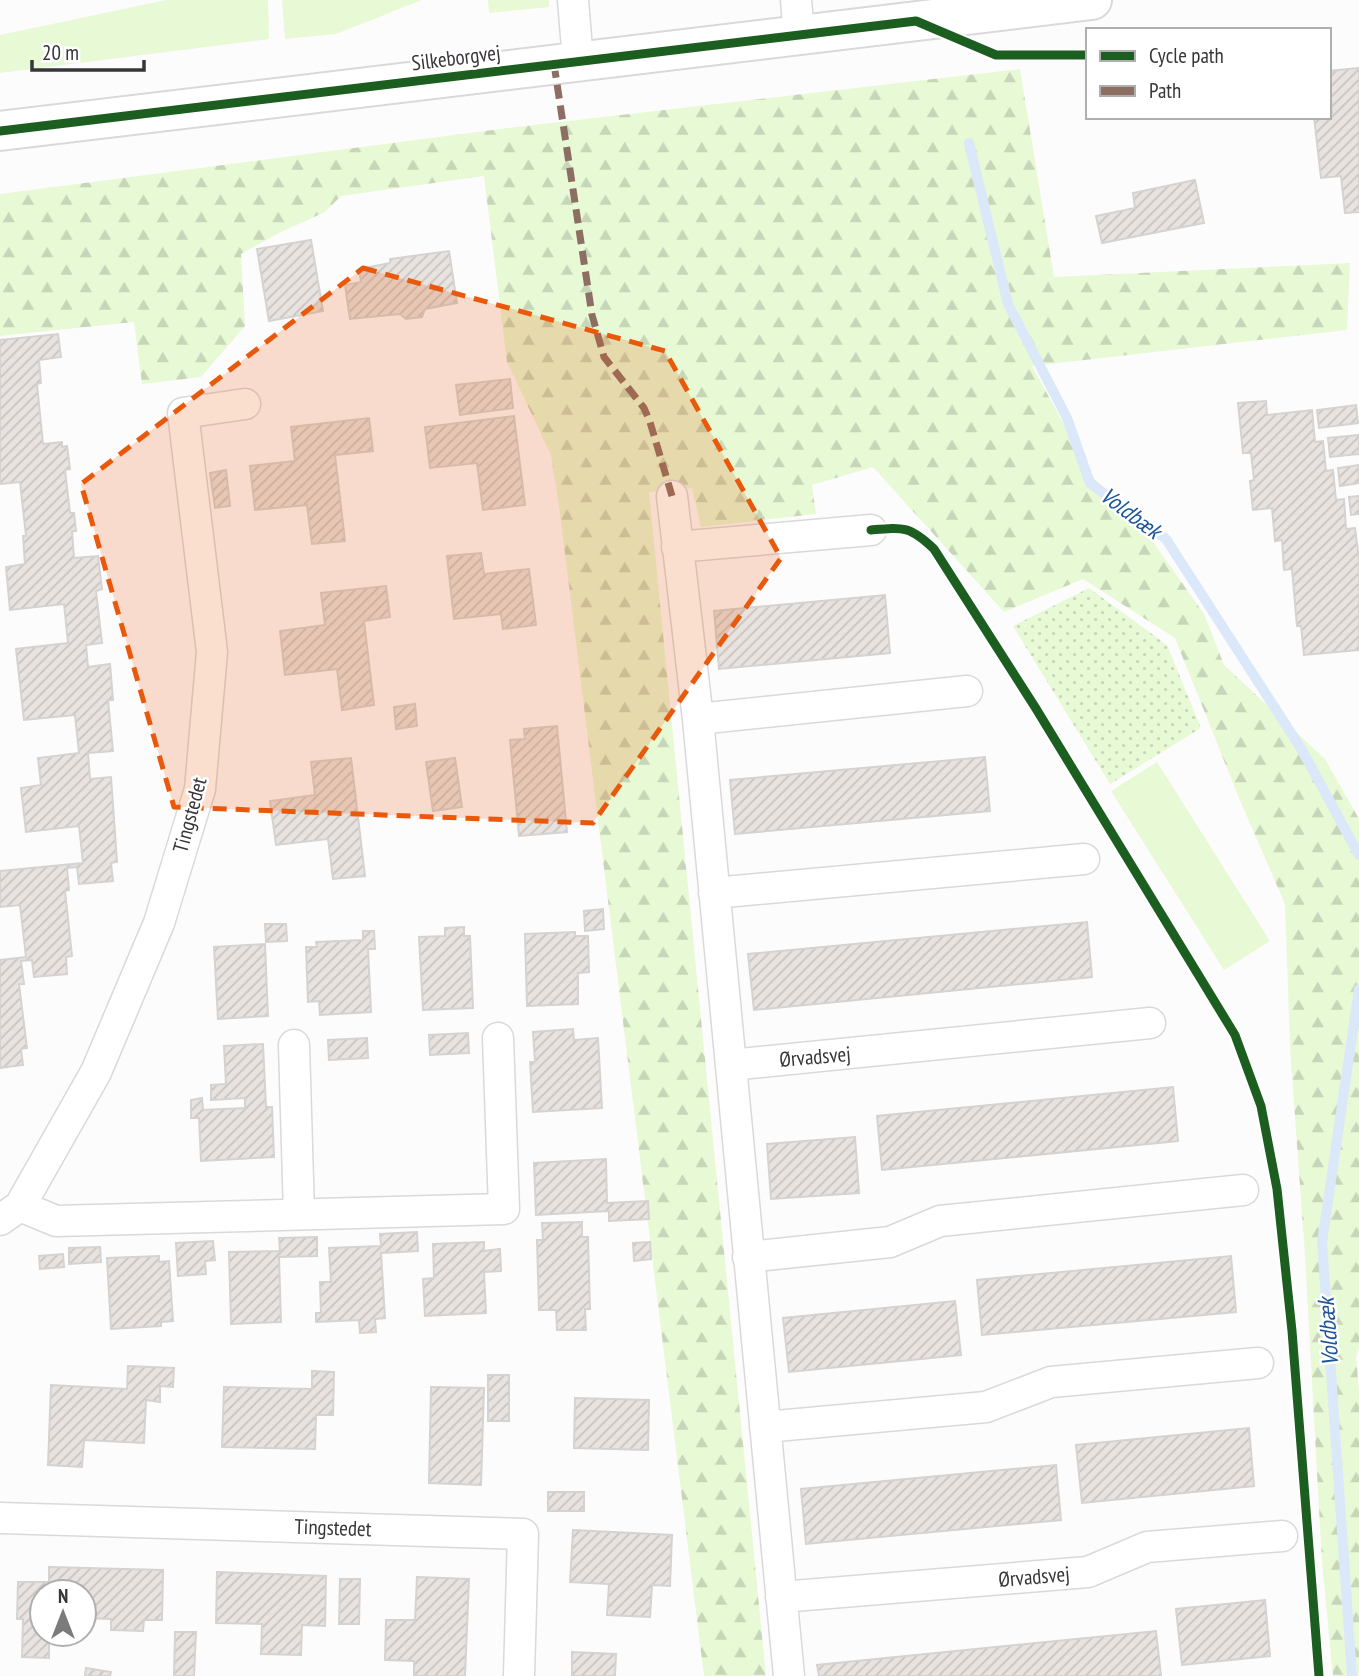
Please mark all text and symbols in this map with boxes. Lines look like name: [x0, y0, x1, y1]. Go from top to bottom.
scale bar: [32, 28, 144, 72]
legend: [1086, 28, 1331, 119]
text: 20 m: [42, 39, 79, 66]
street label: Silkeborgvej: [410, 39, 502, 76]
text: Cycle path: [1149, 42, 1224, 69]
text: Path: [1149, 77, 1181, 104]
water label: Voldbæk: [1095, 480, 1170, 547]
street label: Tingstedet: [166, 774, 213, 856]
street label: Ørvadsvej: [778, 1040, 852, 1073]
water label: Voldbæk: [1310, 1294, 1344, 1367]
street label: Tingstedet: [294, 1513, 372, 1542]
street label: Ørvadsvej: [997, 1560, 1071, 1593]
north arrow: [28, 1578, 98, 1648]
text: N: [58, 1584, 68, 1608]

